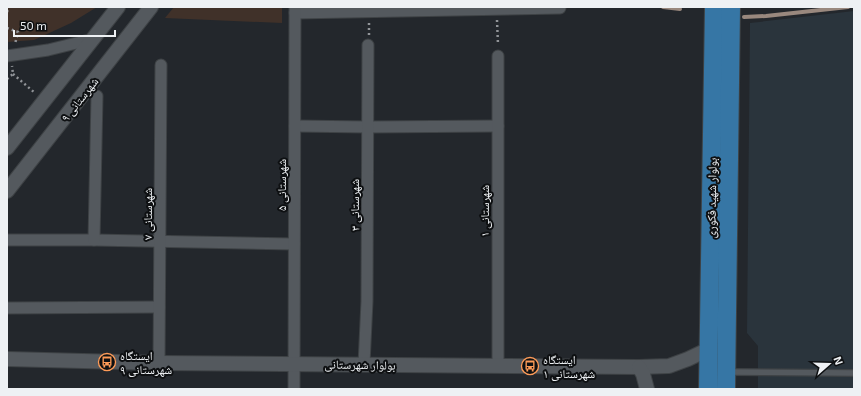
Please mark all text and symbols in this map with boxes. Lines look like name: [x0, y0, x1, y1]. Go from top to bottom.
scale bar: [14, 12, 115, 38]
text: 50 m: [20, 18, 47, 32]
street label: شهرستانی ۹: [57, 74, 101, 124]
street label: بولوار شهید فکوری: [703, 158, 720, 238]
street label: شهرستانی ۵: [274, 159, 289, 211]
street label: شهرستانی ۳: [347, 179, 362, 231]
street label: شهرستانی ۱: [477, 185, 492, 237]
street label: شهرستانی ۷: [140, 188, 155, 240]
north arrow: [809, 344, 849, 384]
place label: ایستگاه شهرستانی ۹: [120, 348, 172, 377]
bus stop icon: ایستگاه شهرستانی ۹: [97, 352, 117, 372]
place label: ایستگاه شهرستانی ۱: [543, 352, 595, 381]
text: N: [831, 354, 846, 366]
street label: بولوار شهرستانی: [324, 356, 396, 373]
bus stop icon: ایستگاه شهرستانی ۱: [520, 356, 540, 376]

